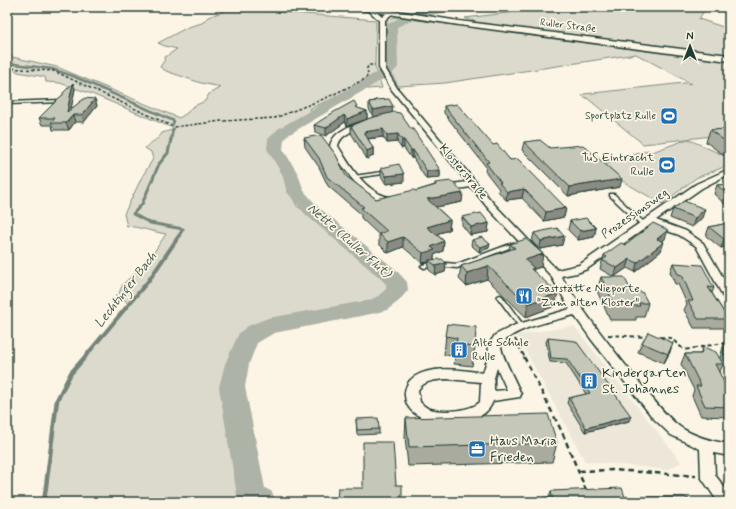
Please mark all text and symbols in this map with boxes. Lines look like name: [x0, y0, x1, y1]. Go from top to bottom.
street label: Ruller Straße: [539, 16, 597, 36]
north arrow: [670, 26, 710, 66]
text: N: [686, 30, 694, 44]
sports icon: Sportplatz Rulle: [659, 106, 679, 126]
place label: Sportplatz Rulle: [585, 110, 656, 123]
street label: Klosterstraße: [435, 141, 491, 203]
place label: TuS Eintracht Rulle: [582, 150, 654, 180]
sports icon: TuS Eintracht Rulle: [657, 155, 677, 175]
street label: Prozessionsweg: [598, 185, 672, 243]
water label: Nette (Ruller Flut): [304, 200, 395, 283]
water label: Lechtinger Bach: [91, 249, 163, 333]
place label: Gaststätte Nieporte "Zum alten Kloster": [537, 281, 640, 311]
restaurant icon: Gaststätte Nieporte "Zum alten Kloster": [514, 286, 534, 306]
place label: Alte Schule Rulle: [472, 335, 529, 365]
building icon: Alte Schule Rulle: [449, 340, 469, 360]
place label: Kindergarten St. Johannes: [602, 364, 687, 398]
building icon: Kindergarten St. Johannes: [579, 371, 599, 391]
place label: Haus Maria Frieden: [490, 432, 557, 466]
office icon: Haus Maria Frieden: [467, 439, 487, 459]

